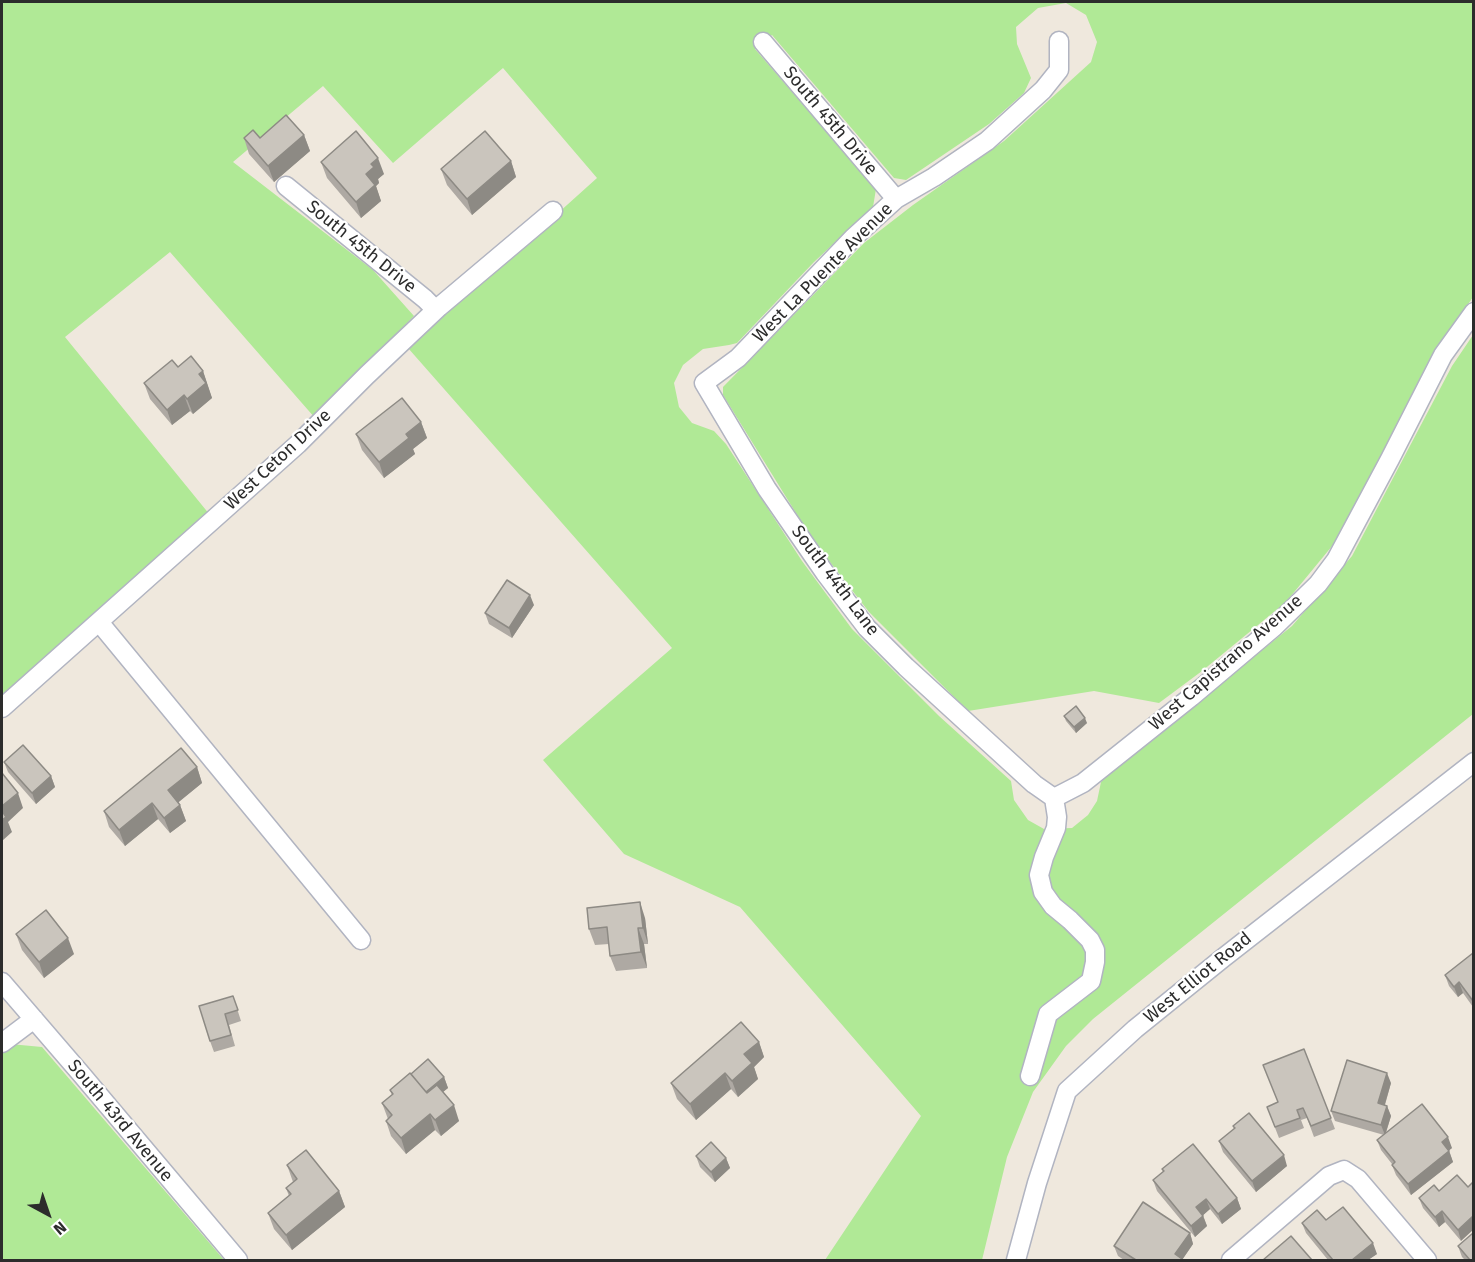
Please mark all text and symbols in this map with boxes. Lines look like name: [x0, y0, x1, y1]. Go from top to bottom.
street label: South 45th Drive: [778, 62, 882, 180]
street label: South 45th Drive: [302, 196, 420, 298]
street label: West La Puente Avenue: [749, 199, 897, 347]
street label: West Ceton Drive: [220, 405, 336, 515]
street label: South 44th Lane: [786, 522, 884, 640]
street label: West Capistrano Avenue: [1145, 590, 1307, 736]
street label: West Elliot Road: [1140, 928, 1256, 1028]
street label: South 43rd Avenue: [63, 1056, 177, 1186]
north arrow: [18, 1184, 78, 1244]
text: N: [50, 1217, 70, 1239]

